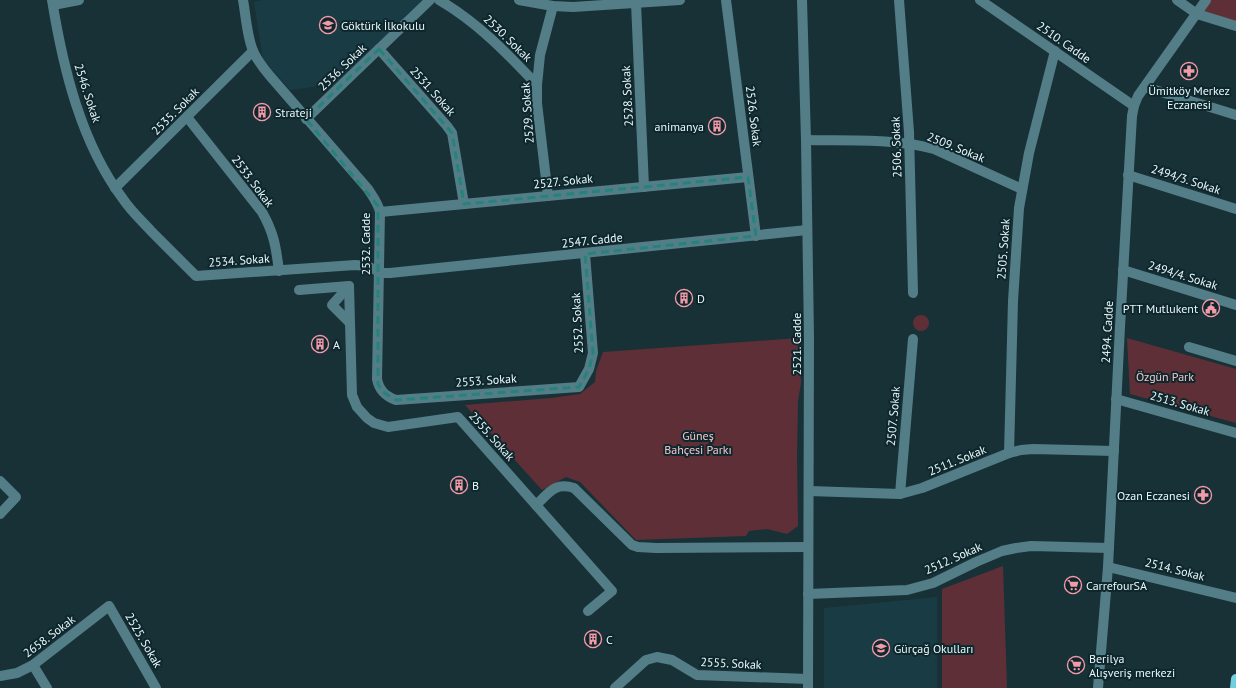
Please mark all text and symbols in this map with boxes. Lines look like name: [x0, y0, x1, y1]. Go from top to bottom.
street label: 2530. Sokak: [481, 11, 535, 65]
school or university icon: Göktürk İlkokulu: [318, 15, 338, 35]
place label: Göktürk İlkokulu: [341, 18, 425, 33]
street label: 2510. Cadde: [1034, 18, 1094, 66]
street label: 2536. Sokak: [315, 40, 369, 94]
pharmacy icon: Ümitköy Merkez Eczanesi: [1179, 61, 1199, 81]
street label: 2546. Sokak: [71, 62, 105, 125]
street label: 2531. Sokak: [407, 63, 459, 119]
street label: 2528. Sokak: [618, 65, 636, 127]
street label: 2529. Sokak: [517, 82, 537, 144]
place label: Ümitköy Merkez Eczanesi: [1148, 83, 1230, 112]
street label: 2535. Sokak: [148, 84, 202, 138]
street label: 2526. Sokak: [743, 85, 765, 148]
building icon: Strateji: [252, 102, 272, 122]
place label: Strateji: [275, 105, 312, 120]
building icon: animanya: [707, 116, 727, 136]
street label: 2506. Sokak: [887, 116, 905, 178]
place label: animanya: [654, 119, 704, 134]
street label: 2509. Sokak: [925, 129, 987, 166]
street label: 2533. Sokak: [229, 152, 278, 210]
street label: 2494/3. Sokak: [1149, 161, 1223, 197]
street label: 2527. Sokak: [532, 170, 594, 192]
street label: 2532. Cadde: [358, 213, 373, 275]
street label: 2505. Sokak: [993, 218, 1013, 280]
street label: 2547. Cadde: [561, 229, 623, 251]
street label: 2534. Sokak: [208, 250, 270, 270]
street label: 2494/4. Sokak: [1146, 257, 1220, 293]
building icon: D: [674, 288, 694, 308]
place label: D: [697, 291, 705, 306]
street label: 2552. Sokak: [568, 292, 586, 354]
public building icon: PTT Mutlukent: [1201, 298, 1221, 318]
street label: 2494. Cadde: [1098, 300, 1116, 364]
place label: PTT Mutlukent: [1123, 301, 1198, 316]
street label: 2521. Cadde: [789, 313, 804, 375]
building icon: A: [310, 334, 330, 354]
place label: A: [333, 337, 340, 352]
park label: Özgün Park: [1136, 369, 1194, 384]
street label: 2553. Sokak: [455, 370, 517, 390]
street label: 2507. Sokak: [883, 385, 903, 447]
street label: 2513. Sokak: [1148, 387, 1212, 419]
street label: 2555. Sokak: [466, 408, 518, 464]
park label: Güneş Bahçesi Parkı: [664, 428, 732, 457]
street label: 2511. Sokak: [926, 441, 988, 478]
building icon: B: [449, 475, 469, 495]
place label: B: [472, 478, 479, 493]
pharmacy icon: Ozan Eczanesi: [1193, 485, 1213, 505]
place label: Ozan Eczanesi: [1117, 488, 1190, 503]
street label: 2512. Sokak: [922, 539, 984, 577]
street label: 2514. Sokak: [1143, 554, 1207, 584]
supermarket icon: CarrefourSA: [1063, 575, 1083, 595]
place label: CarrefourSA: [1086, 578, 1147, 593]
street label: 2525. Sokak: [122, 610, 166, 670]
street label: 2658. Sokak: [20, 611, 78, 660]
building icon: C: [583, 629, 603, 649]
place label: C: [606, 632, 613, 647]
school or university icon: Gürçağ Okulları: [871, 638, 891, 658]
place label: Gürçağ Okulları: [894, 641, 974, 656]
place label: Berilya Alışveriş merkezi: [1089, 651, 1175, 680]
street label: 2555. Sokak: [700, 654, 762, 672]
supermarket icon: Berilya Alışveriş merkezi: [1066, 655, 1086, 675]

